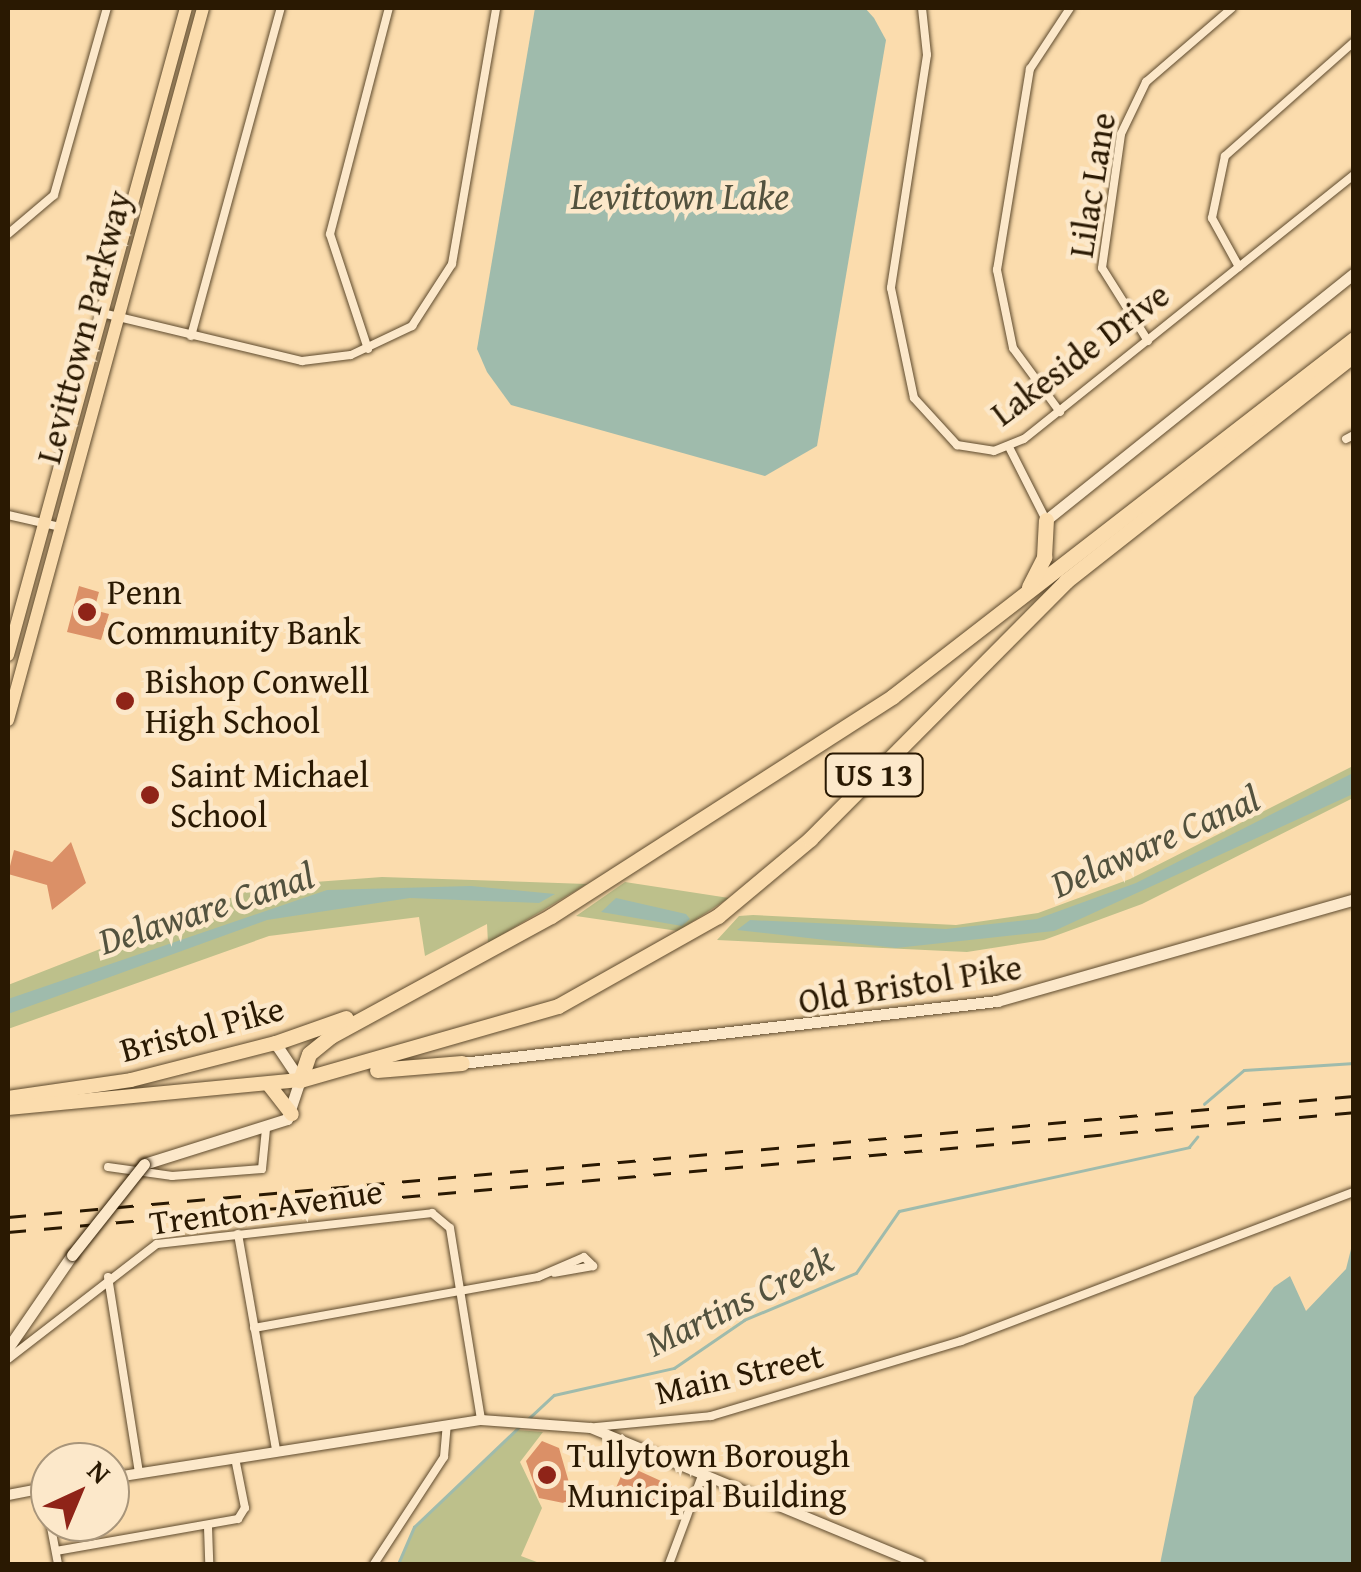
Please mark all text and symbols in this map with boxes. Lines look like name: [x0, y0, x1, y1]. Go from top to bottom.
street label: Lilac Lane: [1060, 110, 1124, 260]
water label: Levittown Lake: [571, 173, 789, 219]
street label: Levittown Parkway: [27, 186, 141, 468]
street label: Lakeside Drive: [983, 273, 1177, 435]
place label: Penn Community Bank: [107, 571, 361, 653]
marker: Penn Community Bank: [76, 601, 98, 623]
place label: Bishop Conwell High School: [145, 660, 369, 742]
marker: Bishop Conwell High School: [114, 690, 136, 712]
road number: US 13: [824, 748, 924, 802]
place label: Saint Michael School: [170, 754, 369, 836]
water label: Delaware Canal: [1044, 775, 1266, 907]
marker: Saint Michael School: [139, 784, 161, 806]
water label: Delaware Canal: [93, 852, 319, 964]
street label: Old Bristol Pike: [795, 946, 1025, 1022]
street label: Bristol Pike: [115, 987, 289, 1071]
street label: Trenton Avenue: [147, 1170, 385, 1244]
water label: Martins Creek: [638, 1236, 840, 1366]
street label: Main Street: [651, 1334, 827, 1414]
place label: Tullytown Borough Municipal Building: [567, 1434, 850, 1516]
north arrow: [30, 1442, 130, 1542]
text: N: [79, 1450, 121, 1493]
marker: Tullytown Borough Municipal Building: [536, 1464, 558, 1486]

